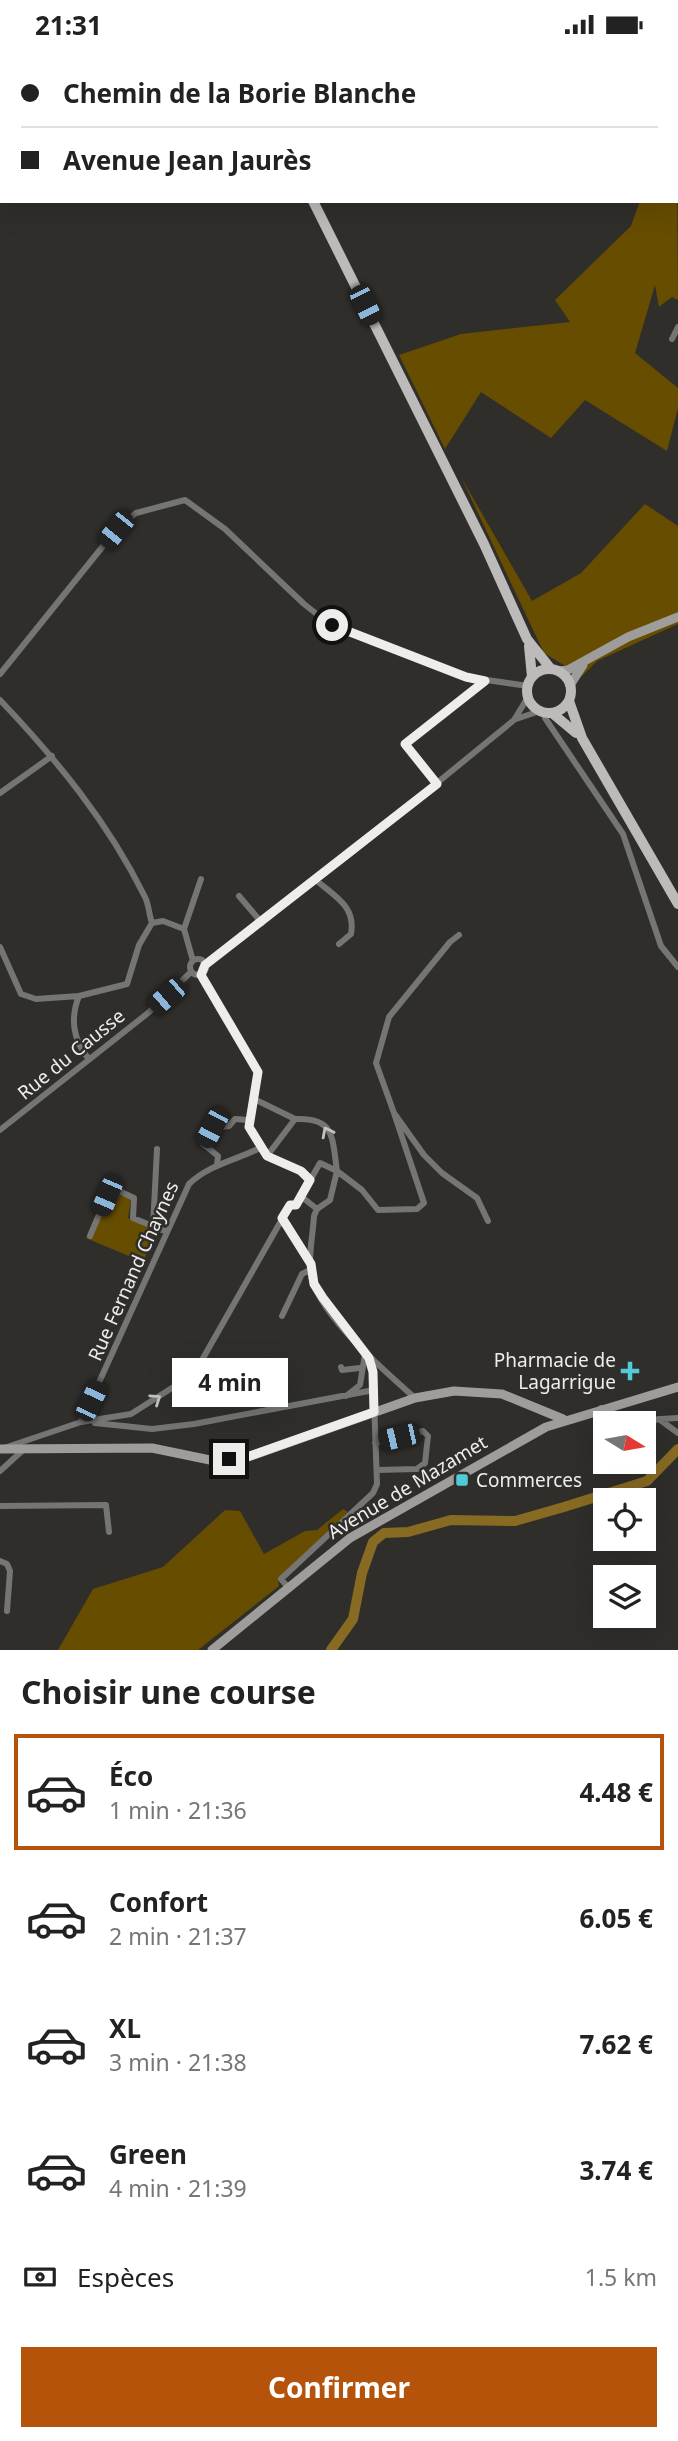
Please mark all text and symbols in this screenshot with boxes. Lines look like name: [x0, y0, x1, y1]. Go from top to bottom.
text: 21:31: [35, 7, 102, 43]
text: Chemin de la Borie Blanche: [63, 75, 416, 111]
text: Avenue Jean Jaurès: [63, 142, 312, 178]
car: [347, 282, 384, 328]
car: [95, 507, 138, 553]
route start: [316, 609, 348, 641]
car: [145, 974, 190, 1018]
street label: Rue du Causse: [12, 1003, 130, 1105]
car: [193, 1105, 232, 1151]
one-way arrow: [322, 1127, 336, 1140]
car: [90, 1173, 125, 1219]
street label: Rue Fernand Chaynes: [82, 1177, 184, 1365]
place label: Pharmacie de Lagarrigue: [494, 1347, 616, 1395]
callout: 4 min: [171, 1357, 287, 1407]
marker: Pharmacie de Lagarrigue: [622, 1363, 638, 1379]
text: 4 min: [198, 1366, 262, 1398]
car: [73, 1378, 110, 1424]
one-way arrow: [148, 1395, 161, 1407]
north arrow: [593, 1411, 656, 1473]
map controls: [593, 1411, 656, 1628]
car: [377, 1422, 422, 1452]
street label: Avenue de Mazamet: [322, 1429, 492, 1545]
route end: [213, 1443, 245, 1475]
place label: Commerces: [476, 1467, 582, 1493]
marker: Commerces: [454, 1472, 470, 1488]
button: locate: [593, 1488, 656, 1551]
button: layers: [593, 1565, 656, 1628]
text: Choisir une course: [21, 1670, 316, 1713]
text: Éco: [109, 1758, 153, 1794]
icon: car: [25, 1761, 88, 1824]
text: 4.48 €: [579, 1774, 653, 1810]
text: 1 min · 21:36: [109, 1794, 247, 1826]
text: Confort: [109, 1884, 208, 1920]
icon: car: [25, 1887, 88, 1950]
text: 6.05 €: [579, 1900, 653, 1936]
text: 2 min · 21:37: [109, 1920, 247, 1952]
text: XL: [109, 2010, 141, 2046]
icon: car: [25, 2013, 88, 2076]
text: 7.62 €: [579, 2026, 653, 2062]
text: 3 min · 21:38: [109, 2046, 247, 2078]
text: Green: [109, 2136, 187, 2172]
icon: car: [25, 2139, 88, 2202]
text: 3.74 €: [579, 2152, 653, 2188]
text: 4 min · 21:39: [109, 2172, 247, 2204]
icon: cash: [21, 2258, 59, 2296]
text: Espèces: [77, 2259, 174, 2295]
text: 1.5 km: [585, 2261, 657, 2293]
button: Confirmer: [21, 2347, 657, 2427]

